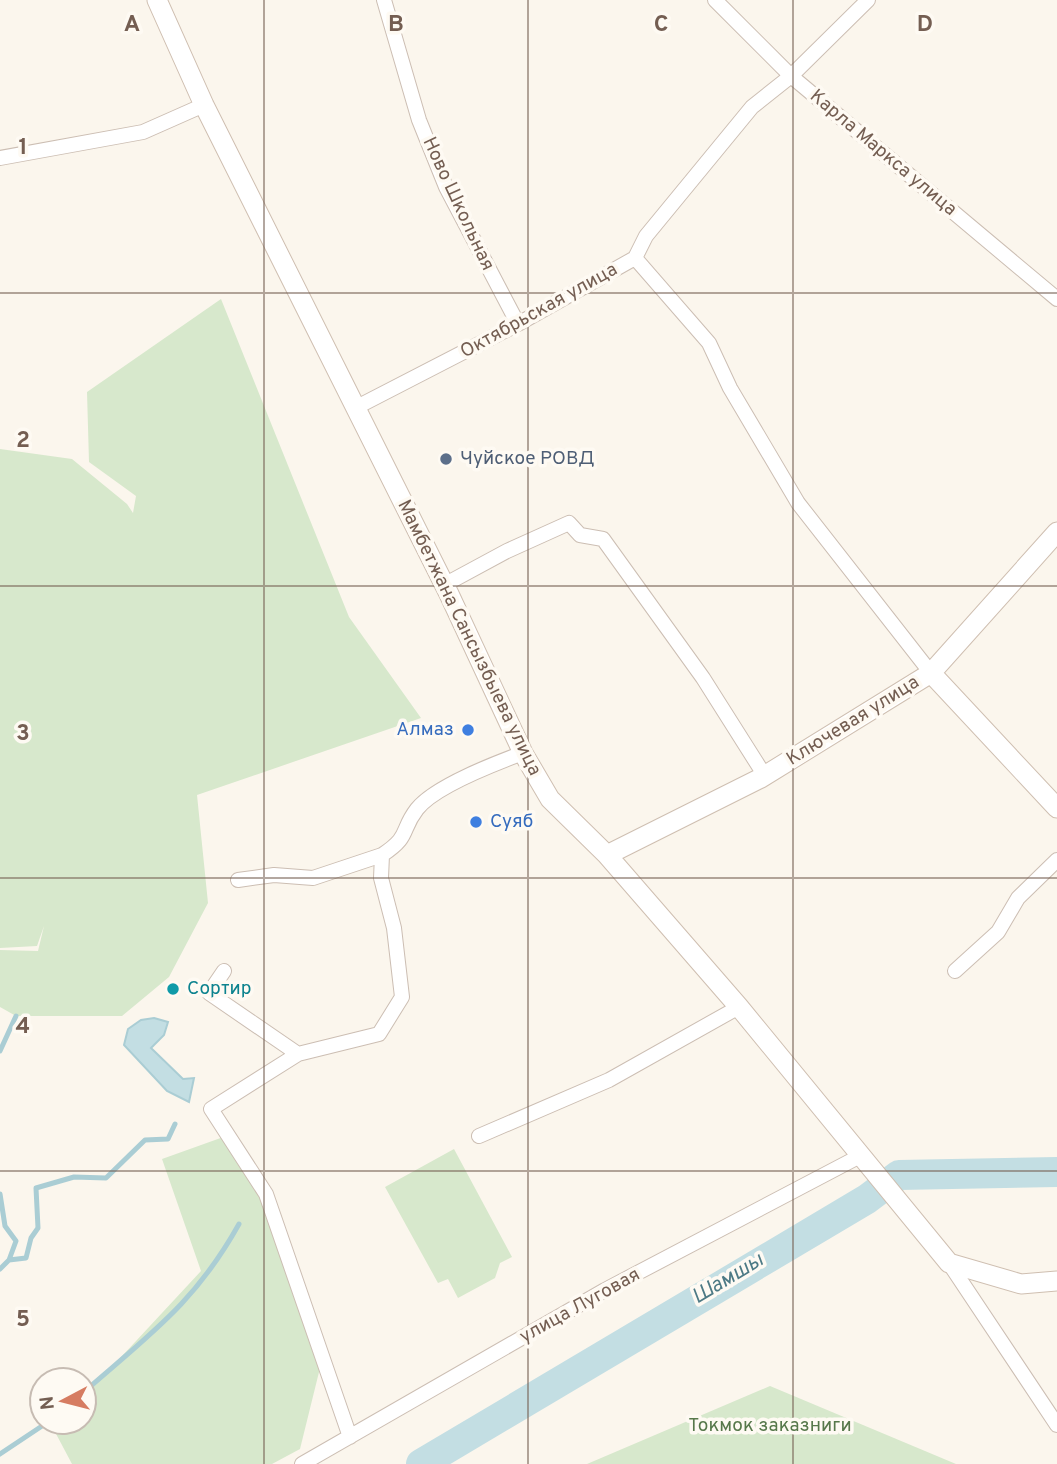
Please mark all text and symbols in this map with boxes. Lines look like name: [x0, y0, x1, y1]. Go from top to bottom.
text: A: [124, 11, 140, 40]
text: B: [388, 11, 404, 40]
text: C: [654, 11, 668, 40]
text: D: [917, 11, 933, 40]
street label: Карла Маркса улица: [805, 84, 961, 222]
street label: Ново Школьная: [417, 133, 499, 275]
text: 1: [18, 134, 28, 163]
street label: Октябрьская улица: [456, 258, 622, 364]
text: 2: [16, 427, 30, 456]
place label: Чуйское РОВД: [460, 447, 595, 471]
marker: Чуйское РОВД: [438, 451, 454, 467]
street label: Мамбетжана Сансызбыева улица: [392, 496, 546, 780]
street label: Ключевая улица: [782, 671, 924, 771]
place label: Алмаз: [396, 718, 454, 742]
text: 3: [16, 720, 30, 749]
marker: Алмаз: [460, 722, 476, 738]
place label: Суяб: [490, 810, 533, 834]
marker: Суяб: [468, 814, 484, 830]
place label: Сортир: [187, 977, 252, 1001]
marker: Сортир: [165, 981, 181, 997]
text: 4: [16, 1013, 30, 1042]
water label: Шамшы: [687, 1247, 769, 1311]
street label: улица Луговая: [515, 1263, 645, 1349]
text: 5: [16, 1306, 30, 1335]
north arrow: [28, 1366, 98, 1436]
text: N: [35, 1395, 61, 1411]
park label: Токмок заказниги: [688, 1414, 852, 1438]

